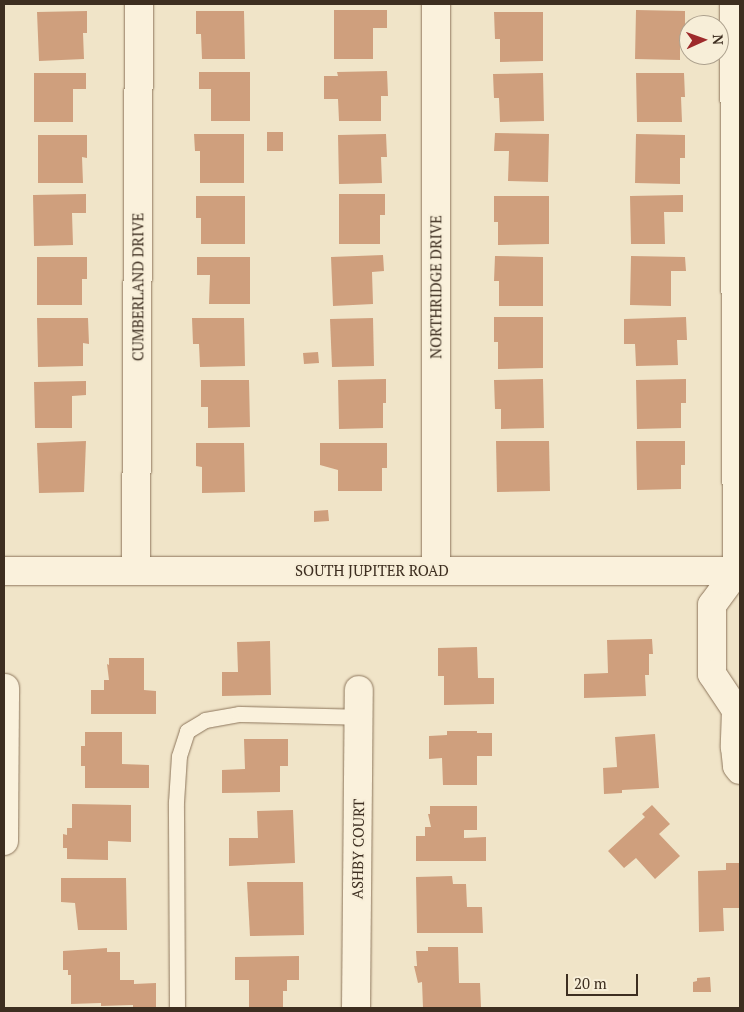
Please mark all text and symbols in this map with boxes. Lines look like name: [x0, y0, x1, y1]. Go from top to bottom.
north arrow: [679, 15, 729, 65]
text: N: [709, 34, 728, 45]
street label: CUMBERLAND DRIVE: [129, 213, 147, 361]
street label: NORTHRIDGE DRIVE: [427, 215, 445, 359]
street label: SOUTH JUPITER ROAD: [295, 562, 449, 580]
street label: ASHBY COURT: [348, 799, 368, 899]
scale bar: [569, 964, 642, 996]
text: 20 m: [574, 973, 607, 993]

